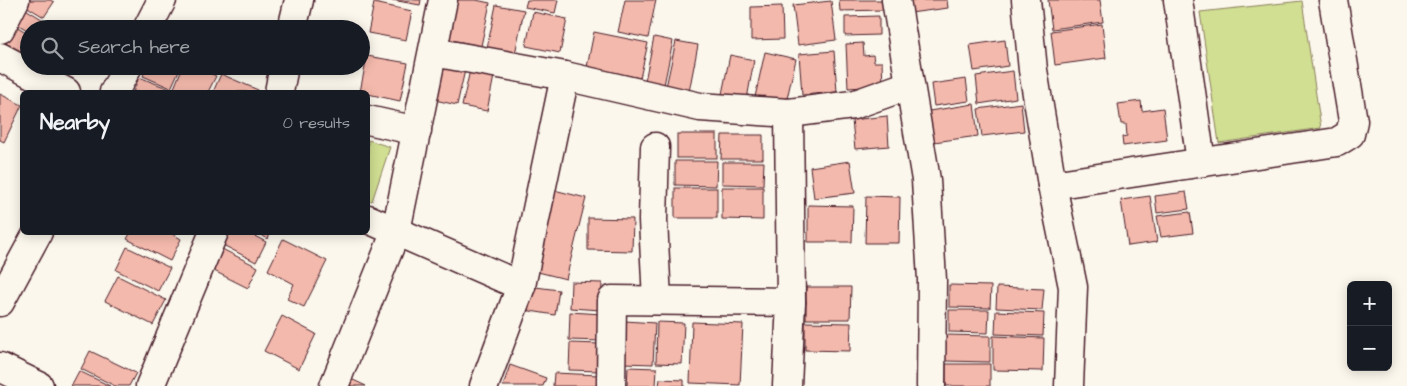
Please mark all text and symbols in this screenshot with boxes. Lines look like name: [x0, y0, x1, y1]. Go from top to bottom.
search box: [20, 20, 370, 75]
icon: search: [38, 34, 66, 62]
text: Search here: [78, 34, 190, 61]
text: Nearby: [40, 108, 110, 137]
text: 0 results: [283, 112, 350, 134]
map controls: [1347, 281, 1392, 371]
button: +: [1347, 281, 1392, 326]
button: −: [1347, 326, 1392, 371]

